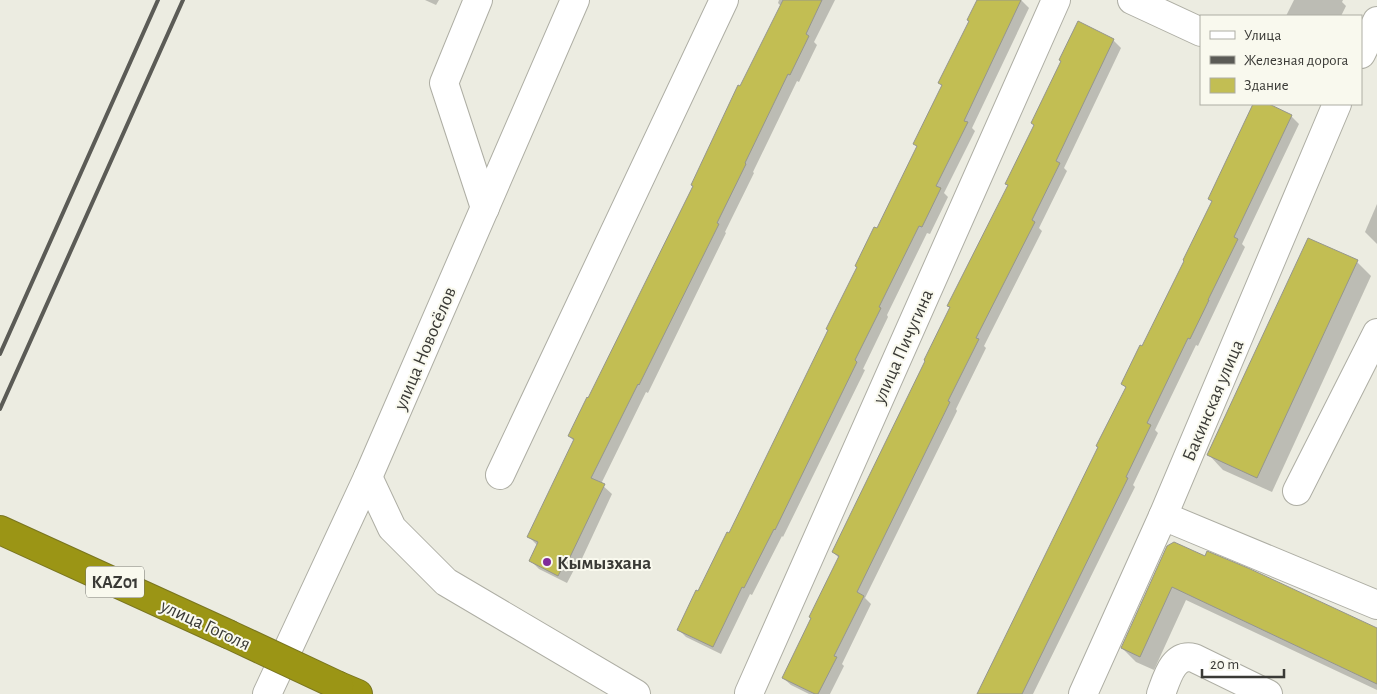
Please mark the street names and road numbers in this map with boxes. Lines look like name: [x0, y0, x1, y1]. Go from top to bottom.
street label: улица Новосёлов: [391, 284, 460, 414]
street label: улица Пичугина: [869, 286, 937, 407]
street label: Бакинская улица: [1179, 337, 1248, 464]
road number: KАZ01: [86, 566, 144, 598]
street label: улица Гоголя: [157, 596, 253, 654]

